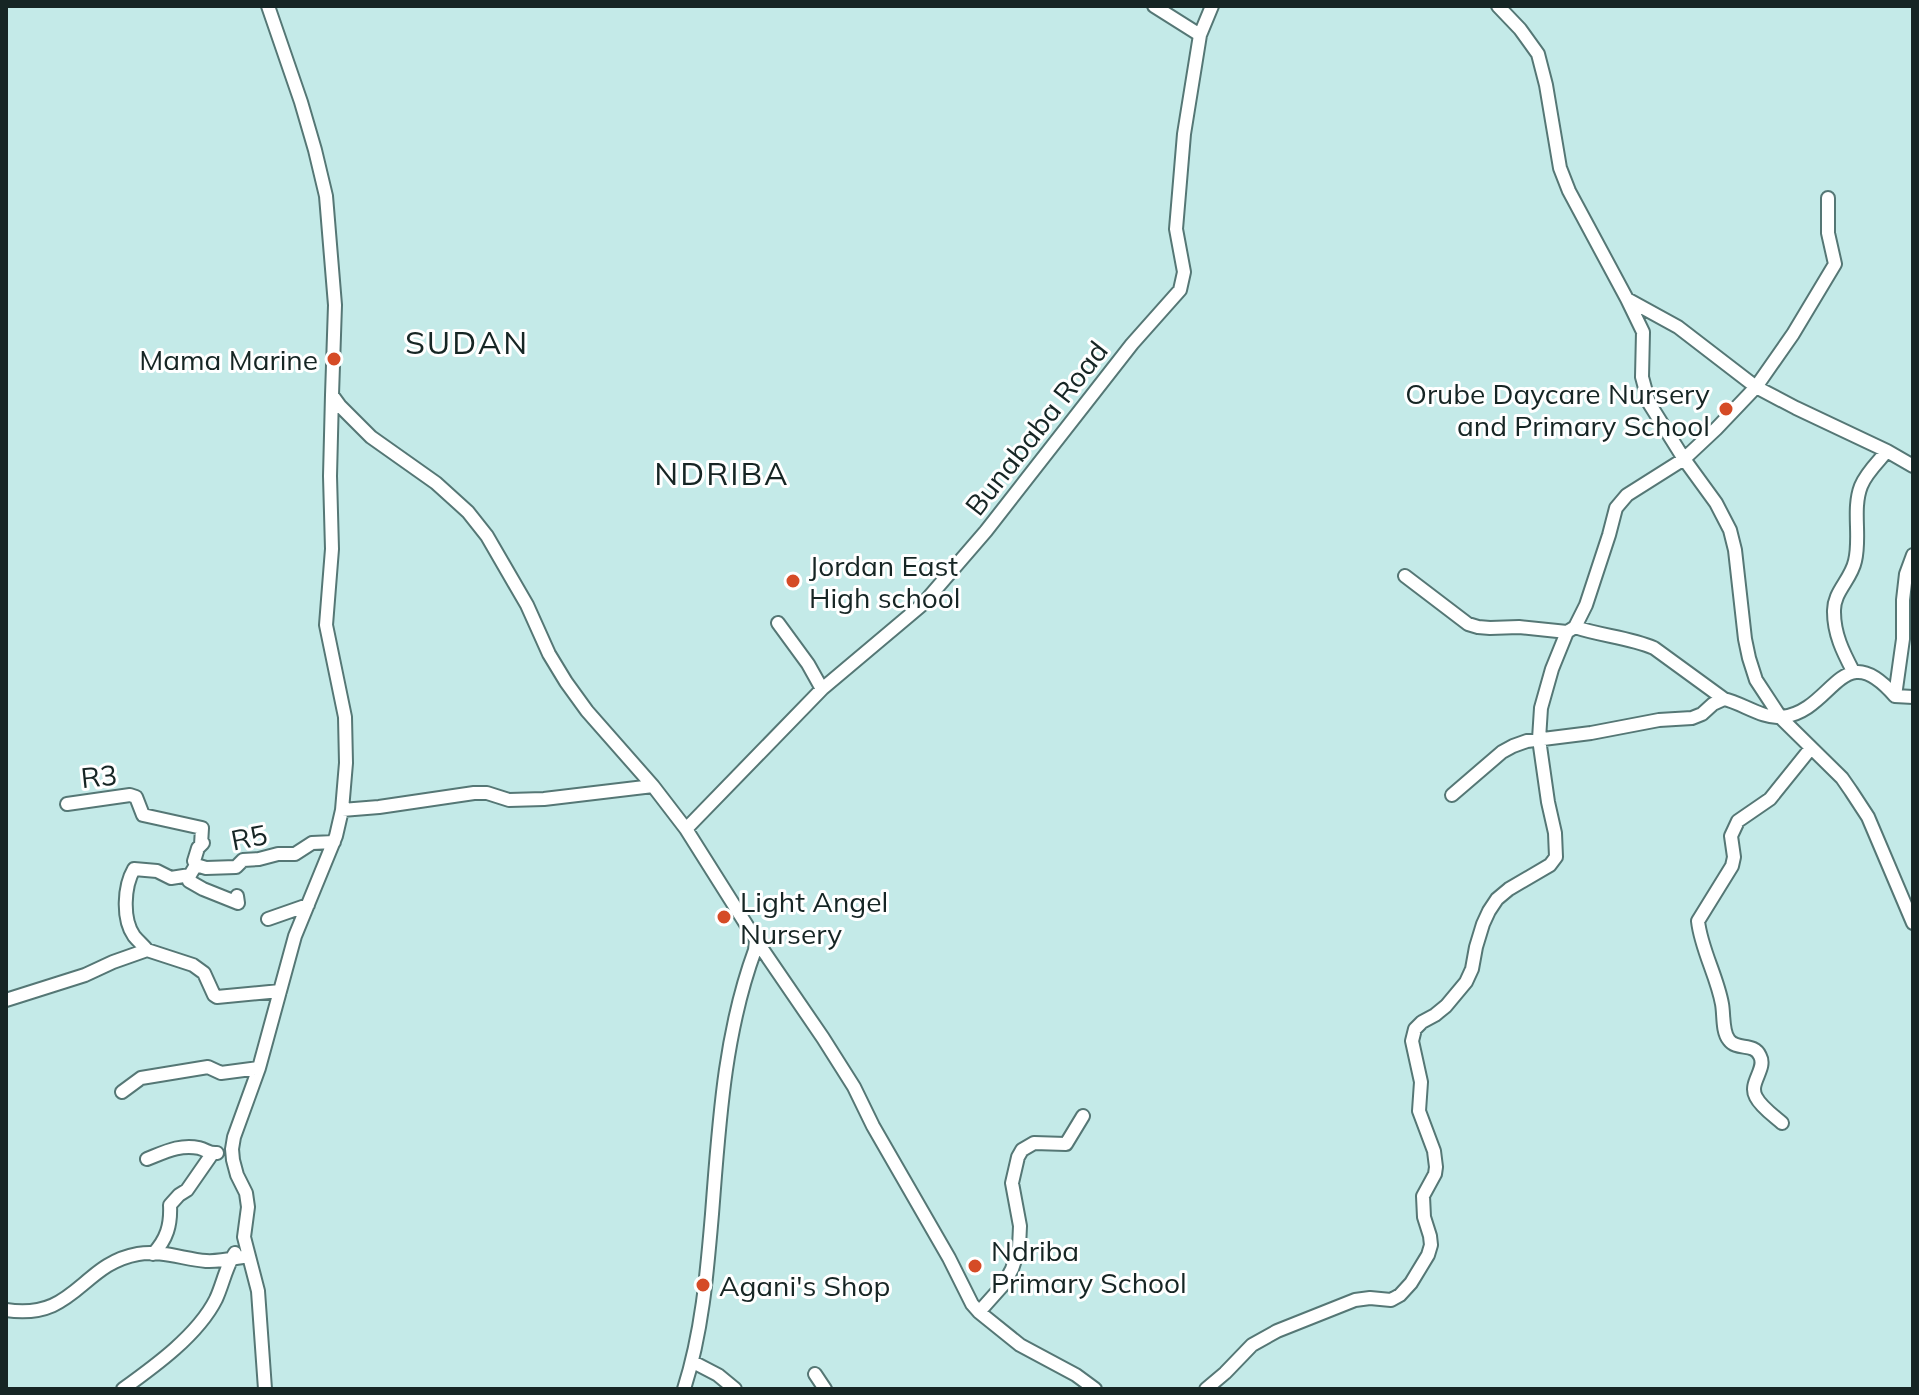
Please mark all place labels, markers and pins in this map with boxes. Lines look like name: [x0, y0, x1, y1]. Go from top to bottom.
place label: Mama Marine: [139, 342, 318, 377]
marker: Mama Marine: [325, 350, 343, 368]
place label: Orube Daycare Nursery and Primary School: [1405, 376, 1710, 443]
marker: Orube Daycare Nursery and Primary School: [1717, 400, 1735, 418]
place label: Jordan East High school: [809, 548, 961, 615]
marker: Jordan East High school: [784, 572, 802, 590]
place label: Light Angel Nursery: [740, 884, 888, 951]
marker: Light Angel Nursery: [715, 908, 733, 926]
place label: Ndriba Primary School: [991, 1233, 1187, 1300]
marker: Ndriba Primary School: [966, 1257, 984, 1275]
place label: Agani's Shop: [719, 1268, 890, 1303]
marker: Agani's Shop: [694, 1276, 712, 1294]

